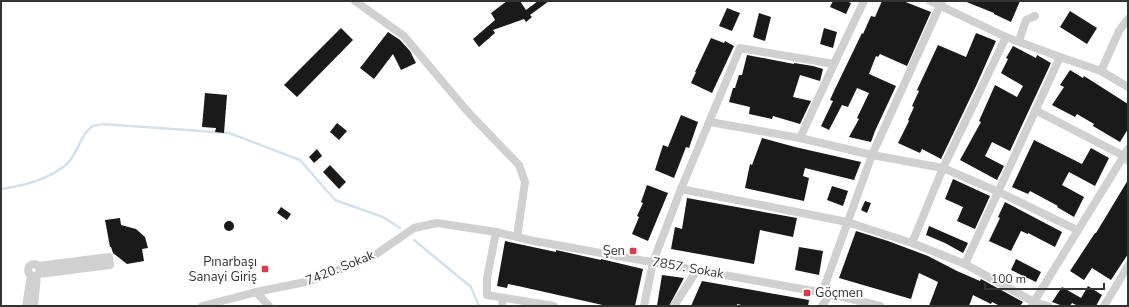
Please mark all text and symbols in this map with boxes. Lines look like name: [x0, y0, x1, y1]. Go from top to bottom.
place label: Şen: [603, 242, 625, 260]
street label: 7420. Sokak: [303, 246, 377, 290]
marker: Şen: [628, 246, 638, 256]
place label: Pınarbaşı Sanayi Giriş: [188, 253, 257, 286]
street label: 7857. Sokak: [651, 253, 726, 283]
marker: Pınarbaşı Sanayi Giriş: [260, 264, 270, 274]
scale bar: [985, 265, 1104, 291]
text: 100 m: [991, 271, 1026, 287]
place label: Göçmen: [815, 284, 863, 302]
marker: Göçmen: [802, 288, 812, 298]

